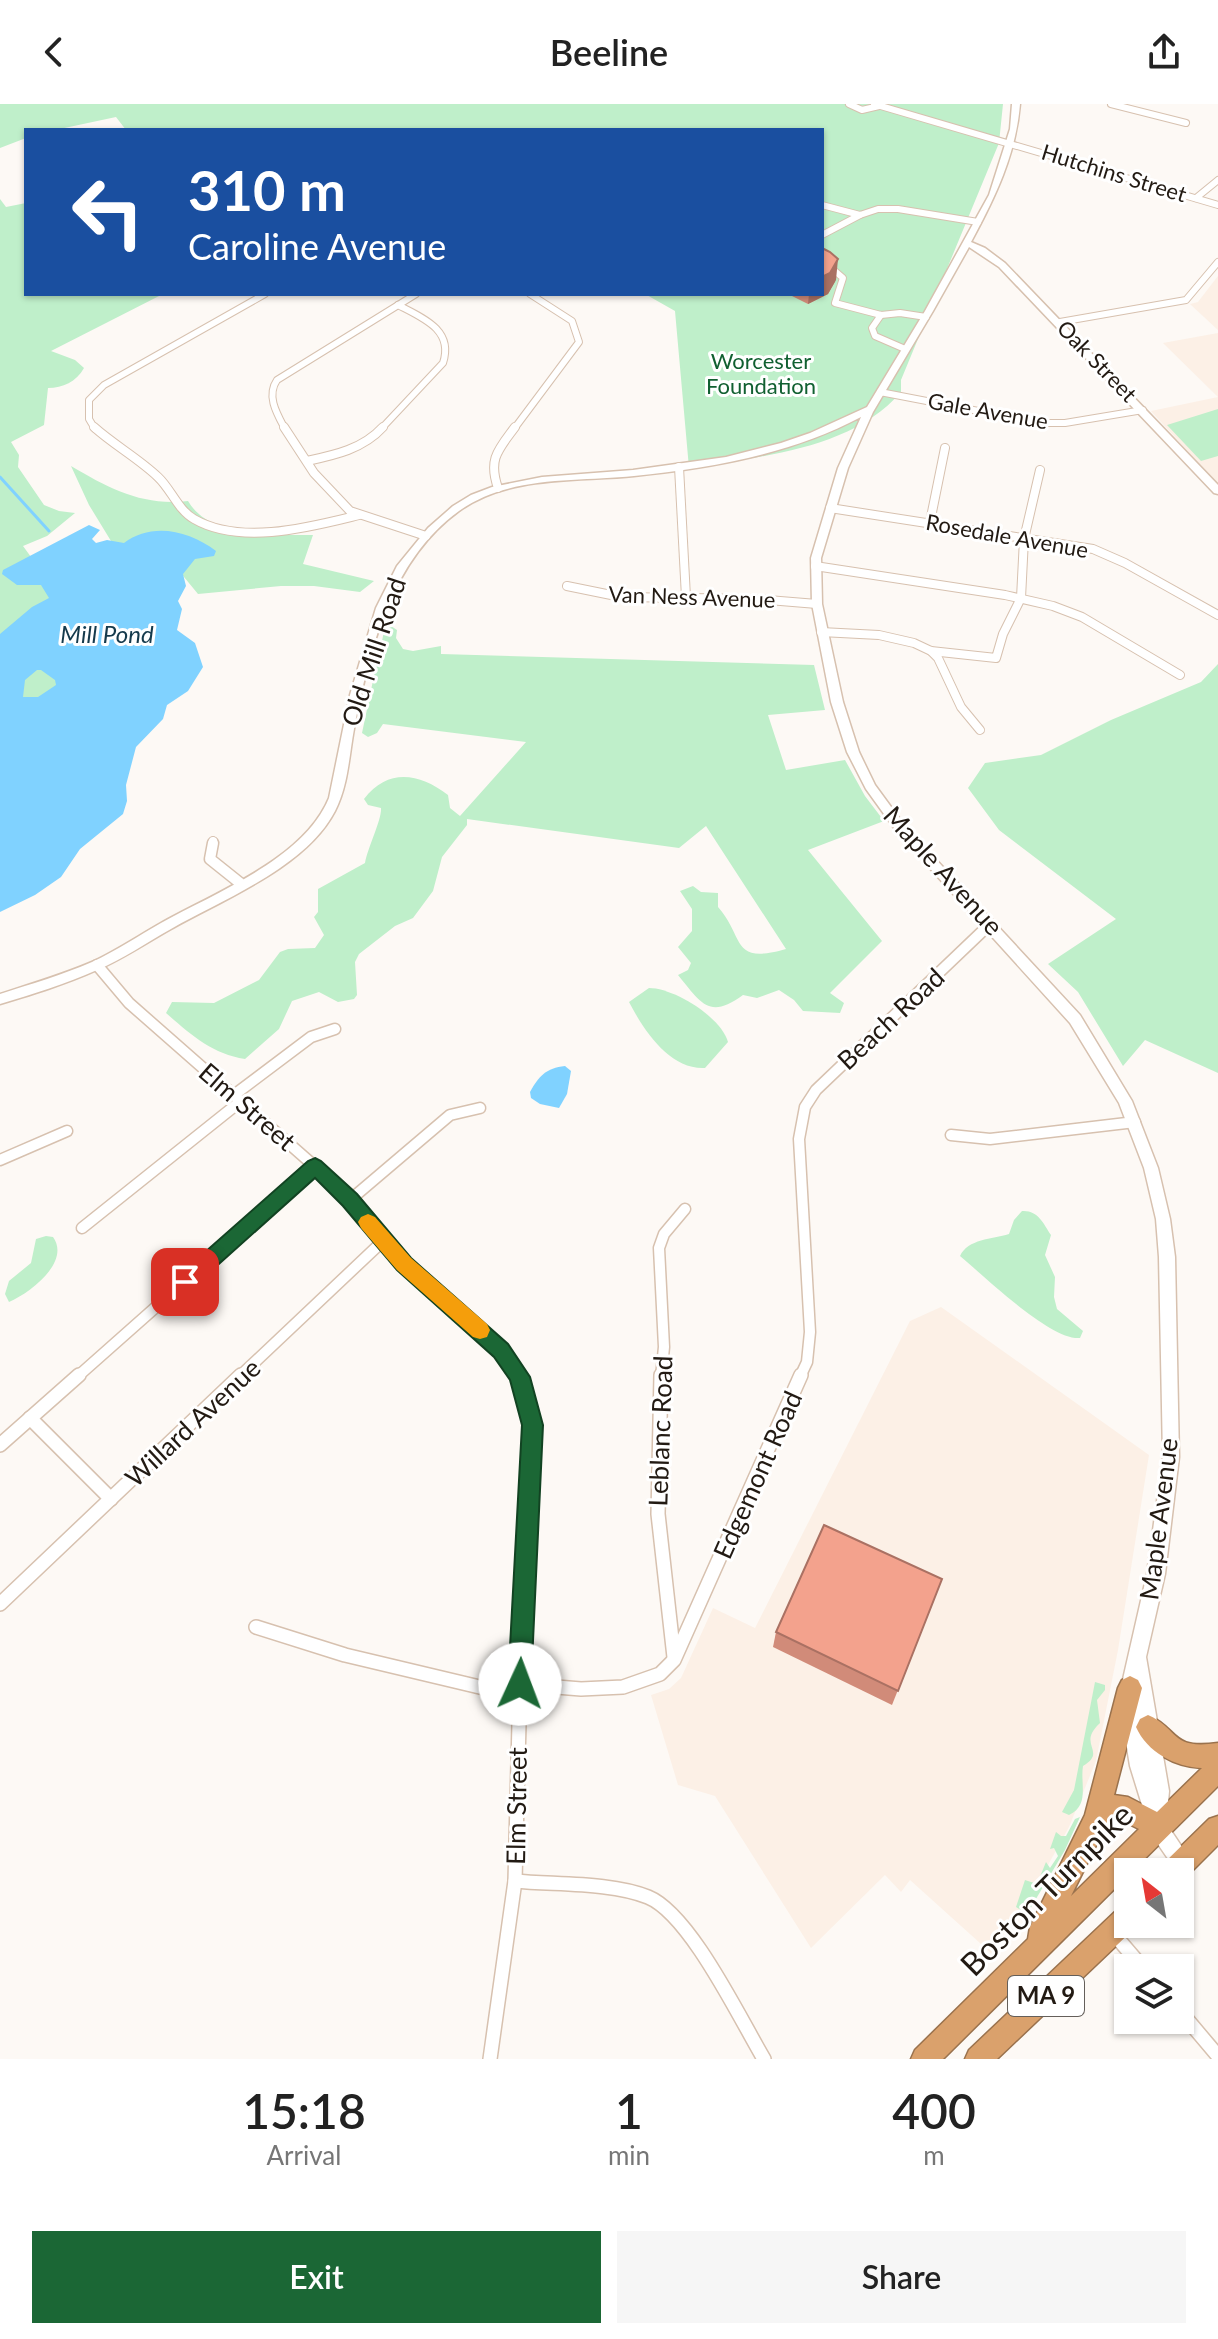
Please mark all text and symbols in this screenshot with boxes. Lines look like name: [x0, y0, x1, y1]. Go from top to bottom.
icon: back: [32, 30, 76, 74]
text: Beeline: [550, 30, 668, 74]
icon: share: [1142, 30, 1186, 74]
street label: Hutchins Street: [1038, 138, 1190, 207]
text: 310 m: [188, 156, 346, 223]
icon: left: [56, 160, 160, 264]
text: Caroline Avenue: [188, 224, 446, 268]
street label: Oak Street: [1052, 314, 1143, 407]
park label: Worcester Foundation: [706, 347, 816, 399]
street label: Gale Avenue: [926, 387, 1050, 434]
street label: Rosedale Avenue: [924, 508, 1090, 563]
street label: Old Mill Road: [334, 573, 412, 730]
street label: Van Ness Avenue: [608, 580, 776, 613]
water label: Mill Pond: [60, 619, 154, 648]
street label: Maple Avenue: [877, 799, 1010, 942]
street label: Beach Road: [830, 961, 950, 1076]
street label: Elm Street: [193, 1056, 303, 1157]
pin: [151, 1248, 219, 1316]
icon: arrive: [163, 1260, 207, 1304]
street label: Willard Avenue: [118, 1351, 267, 1493]
street label: Leblanc Road: [641, 1355, 679, 1507]
street label: Edgemont Road: [706, 1386, 808, 1563]
street label: Maple Avenue: [1132, 1436, 1184, 1602]
position arrow: [478, 1642, 562, 1726]
street label: Elm Street: [499, 1746, 533, 1865]
street label: Boston Turnpike: [952, 1795, 1140, 1983]
north arrow: [1114, 1858, 1194, 1938]
map controls: [1114, 1858, 1194, 2034]
button: layers: [1114, 1954, 1194, 2034]
road number: MA 9: [1008, 1976, 1084, 2016]
text: 15:18: [242, 2082, 366, 2139]
text: 1: [615, 2082, 643, 2139]
text: 400: [892, 2082, 976, 2139]
text: Arrival: [267, 2139, 341, 2171]
text: min: [608, 2139, 650, 2171]
text: m: [923, 2139, 945, 2171]
button: Exit: [32, 2231, 601, 2323]
button: Share: [617, 2231, 1186, 2323]

